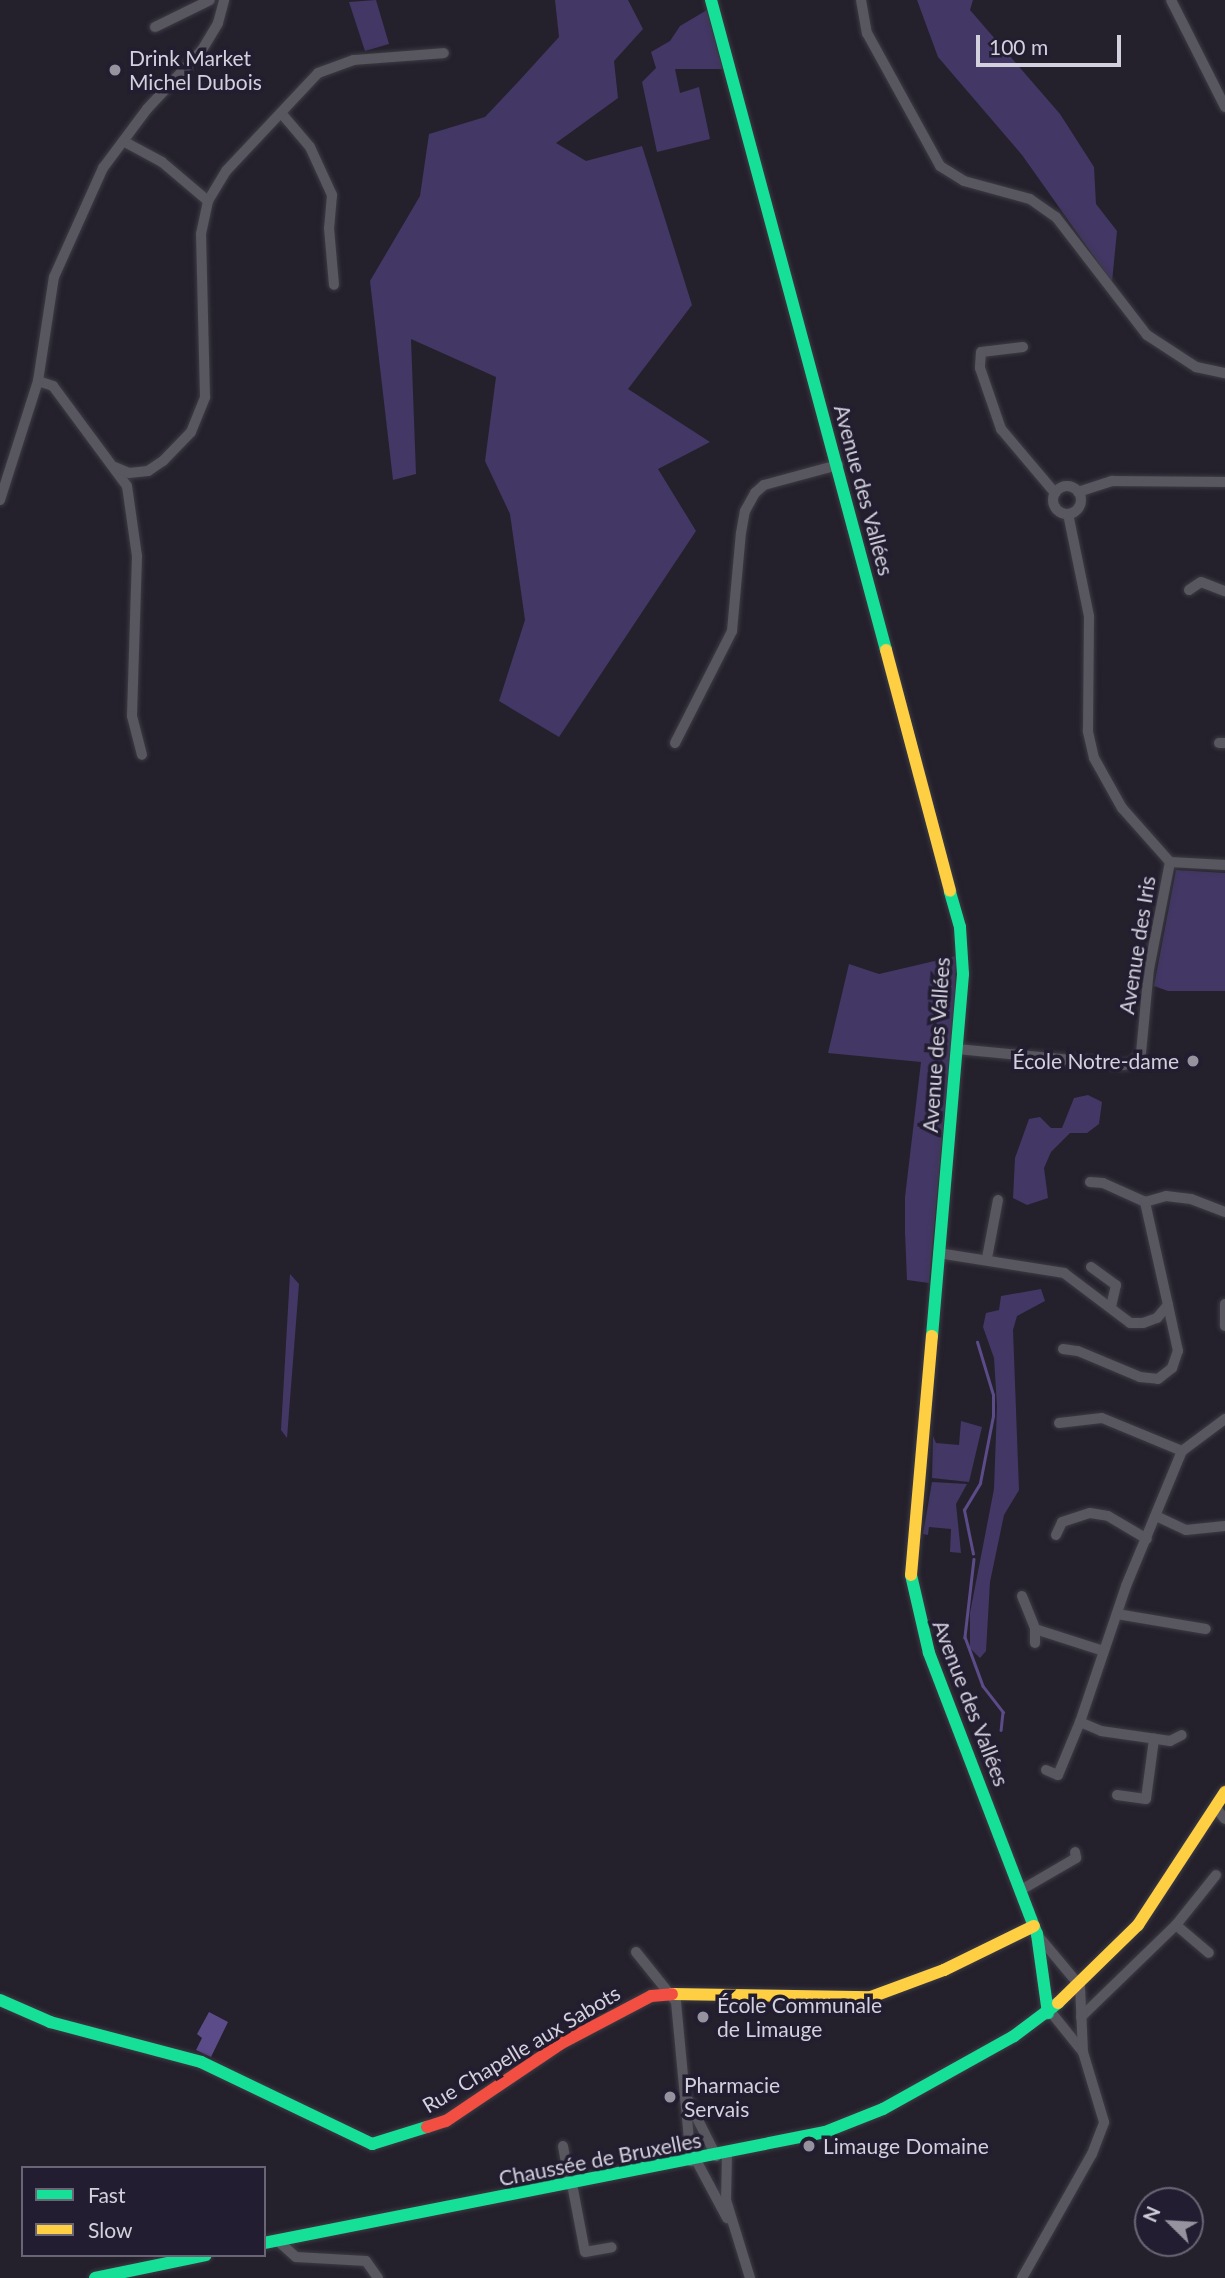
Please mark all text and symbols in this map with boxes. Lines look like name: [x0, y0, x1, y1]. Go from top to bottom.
scale bar: [980, 21, 1125, 65]
text: 100 m: [989, 34, 1048, 59]
place label: Drink Market Michel Dubois: [129, 45, 262, 95]
marker: Drink Market Michel Dubois: [107, 62, 123, 78]
street label: Avenue des Vallées: [829, 401, 899, 579]
street label: Avenue des Iris: [1114, 874, 1160, 1016]
street label: Avenue des Vallées: [917, 956, 955, 1134]
place label: École Notre-dame: [1013, 1048, 1179, 1074]
marker: École Notre-dame: [1185, 1053, 1201, 1069]
street label: Avenue des Vallées: [928, 1616, 1014, 1790]
street label: Rue Chapelle aux Sabots: [418, 1980, 624, 2118]
place label: École Communale de Limauge: [717, 1992, 882, 2042]
marker: École Communale de Limauge: [695, 2009, 711, 2025]
place label: Pharmacie Servais: [684, 2072, 780, 2122]
marker: Pharmacie Servais: [662, 2089, 678, 2105]
street label: Chaussée de Bruxelles: [497, 2127, 703, 2191]
place label: Limauge Domaine: [823, 2133, 989, 2159]
marker: Limauge Domaine: [801, 2138, 817, 2154]
legend: [21, 2166, 266, 2257]
text: Fast: [88, 2182, 125, 2207]
north arrow: [1134, 2187, 1204, 2257]
text: N: [1138, 2203, 1165, 2225]
text: Slow: [88, 2217, 132, 2242]

